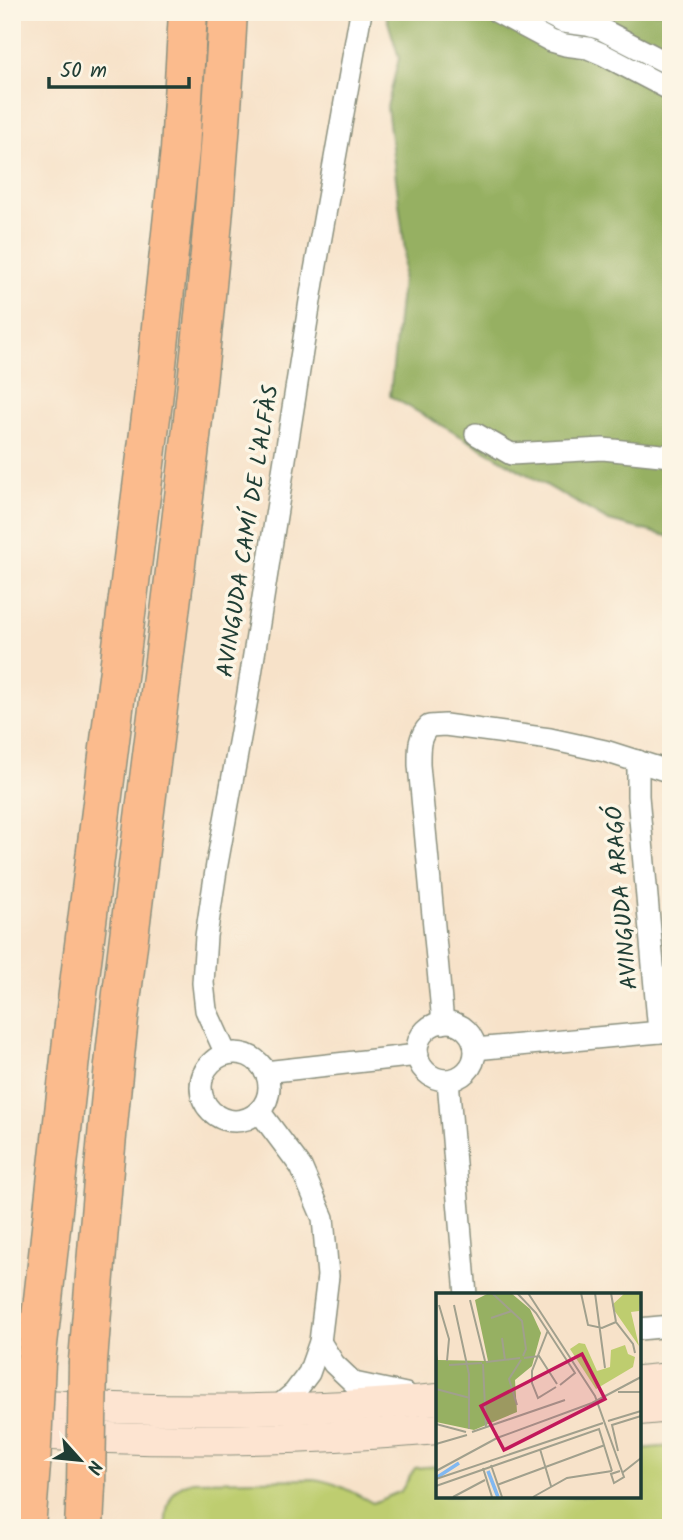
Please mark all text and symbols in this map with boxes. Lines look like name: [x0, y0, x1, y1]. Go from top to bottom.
scale bar: [49, 46, 189, 90]
text: 50 m: [60, 55, 107, 88]
street label: AVINGUDA CAMÍ DE L'ALFÀS: [208, 383, 290, 680]
street label: AVINGUDA ARAGÓ: [597, 803, 649, 991]
inset map: [436, 1293, 641, 1498]
north arrow: [46, 1424, 116, 1494]
text: N: [77, 1455, 109, 1479]

